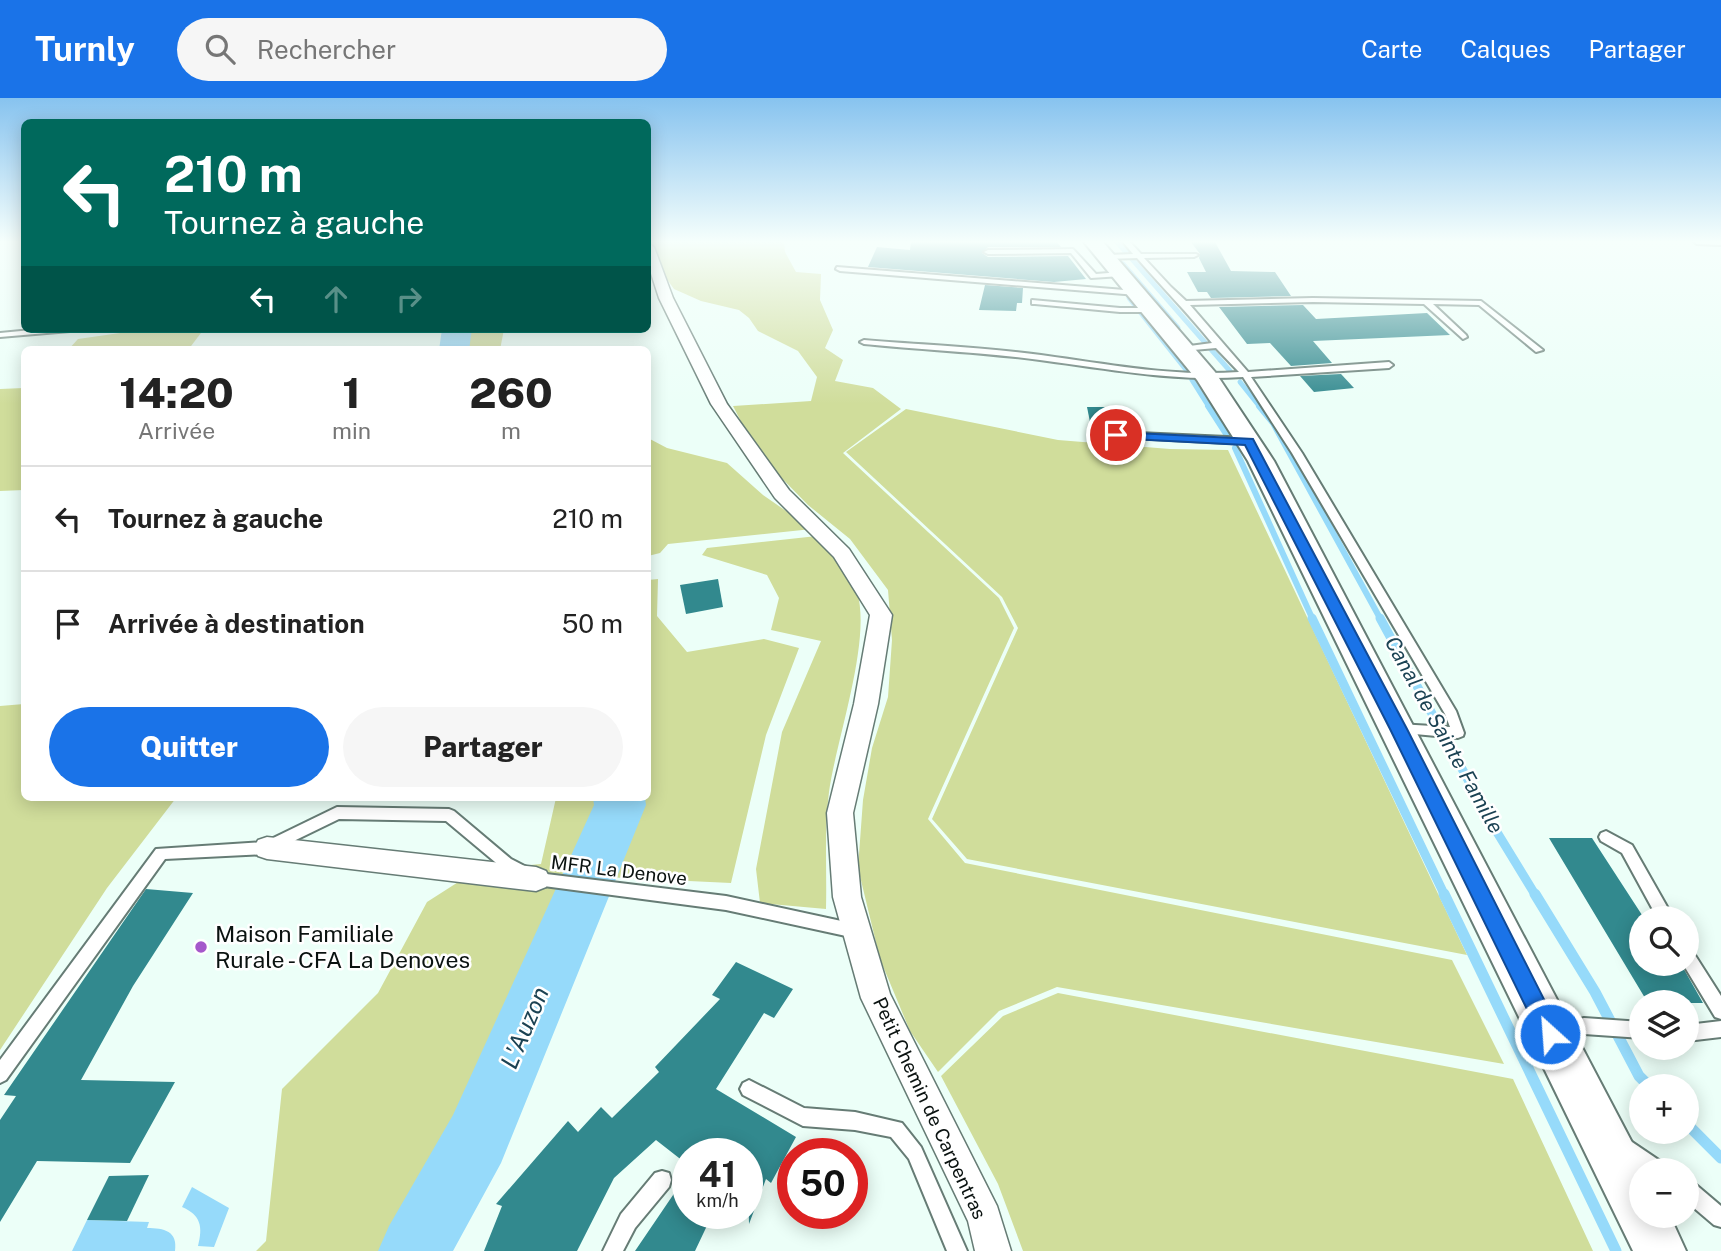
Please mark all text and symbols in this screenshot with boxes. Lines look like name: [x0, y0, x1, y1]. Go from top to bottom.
search box: [177, 18, 667, 81]
text: Turnly: [35, 30, 135, 68]
icon: search: [201, 30, 239, 68]
text: Rechercher: [257, 34, 396, 65]
text: Carte: [1361, 35, 1422, 63]
text: Calques: [1460, 35, 1551, 63]
text: Partager: [1589, 35, 1686, 63]
text: 210 m: [164, 145, 303, 203]
icon: left: [49, 147, 140, 238]
text: Tournez à gauche: [164, 204, 424, 241]
icon: left: [244, 280, 282, 318]
icon: ahead: [317, 280, 355, 318]
icon: right: [390, 280, 428, 318]
text: 14:20: [119, 368, 234, 417]
text: 1: [342, 368, 361, 417]
text: 260: [469, 368, 553, 417]
pin: [1086, 405, 1146, 465]
icon: arrive: [1097, 416, 1135, 454]
text: Arrivée: [138, 417, 215, 444]
text: min: [332, 417, 371, 444]
text: m: [501, 417, 521, 444]
icon: left: [49, 500, 87, 538]
text: Tournez à gauche: [108, 503, 323, 534]
text: 210 m: [552, 503, 623, 534]
icon: arrive: [49, 605, 87, 643]
text: Arrivée à destination: [108, 608, 365, 639]
text: 50 m: [562, 608, 623, 639]
water label: Canal de Sainte Famille: [1380, 632, 1509, 838]
button: Quitter: [49, 707, 329, 787]
button: Partager: [343, 707, 623, 787]
street label: MFR La Denove: [550, 851, 688, 889]
map controls: [1629, 906, 1699, 1228]
button: search: [1629, 906, 1699, 976]
place label: Maison Familiale Rurale - CFA La Denoves: [215, 920, 470, 973]
marker: Maison Familiale Rurale - CFA La Denoves: [193, 939, 209, 955]
water label: L'Auzon: [494, 982, 554, 1073]
button: layers: [1629, 990, 1699, 1060]
street label: Petit Chemin de Carpentras: [869, 994, 991, 1222]
position arrow: [1513, 997, 1587, 1071]
button: +: [1629, 1074, 1699, 1144]
speed limit sign: 50: [777, 1138, 868, 1229]
text: 41: [699, 1154, 736, 1195]
button: −: [1629, 1158, 1699, 1228]
text: km/h: [696, 1190, 739, 1211]

